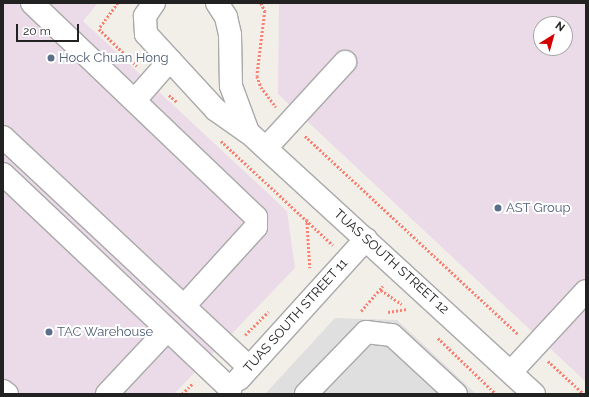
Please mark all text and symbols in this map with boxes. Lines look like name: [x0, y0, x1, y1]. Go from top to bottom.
scale bar: [18, 16, 81, 42]
north arrow: [533, 16, 573, 56]
text: N: [553, 19, 567, 35]
text: 20 m: [23, 24, 51, 38]
place label: Hock Chuan Hong: [59, 50, 169, 66]
marker: Hock Chuan Hong: [46, 53, 56, 63]
place label: AST Group: [506, 200, 571, 216]
marker: AST Group: [493, 203, 503, 213]
street label: TUAS SOUTH STREET 12: [330, 206, 452, 318]
street label: TUAS SOUTH STREET 11: [241, 256, 351, 376]
place label: TAC Warehouse: [57, 324, 154, 340]
marker: TAC Warehouse: [44, 327, 54, 337]

